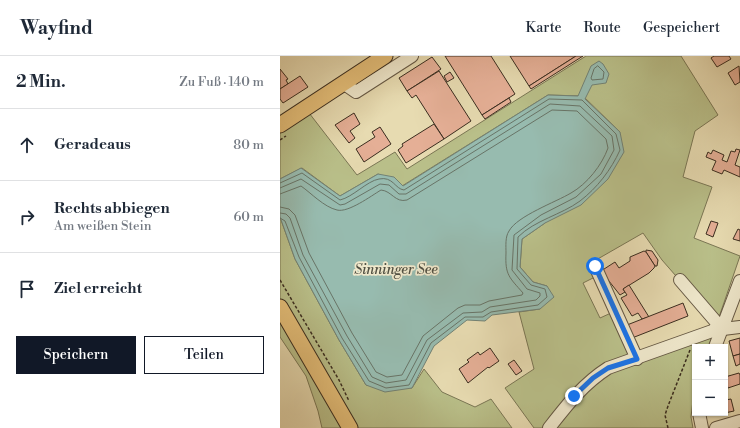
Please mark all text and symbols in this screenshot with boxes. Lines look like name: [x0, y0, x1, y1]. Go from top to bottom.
text: Wayfind: [20, 16, 93, 40]
text: Karte: [525, 19, 562, 37]
text: Route: [584, 19, 621, 37]
text: Gespeichert: [643, 19, 720, 37]
text: 2 Min.: [16, 71, 66, 93]
text: Zu Fuß · 140 m: [179, 74, 264, 90]
icon: ahead: [16, 134, 38, 156]
text: Geradeaus: [54, 135, 131, 154]
text: 80 m: [233, 137, 264, 153]
text: Rechts abbiegen: [54, 199, 170, 218]
icon: right: [16, 206, 38, 228]
text: 60 m: [233, 209, 264, 225]
text: Am weißen Stein: [54, 218, 152, 234]
route start: [586, 257, 604, 275]
water label: Sinninger See: [354, 261, 438, 279]
icon: arrive: [16, 278, 38, 300]
text: Ziel erreicht: [54, 279, 142, 298]
button: Speichern: [16, 336, 136, 374]
button: Teilen: [144, 336, 264, 374]
map controls: [692, 344, 728, 416]
button: +: [692, 344, 728, 380]
button: −: [692, 380, 728, 416]
route end: [565, 387, 583, 405]

